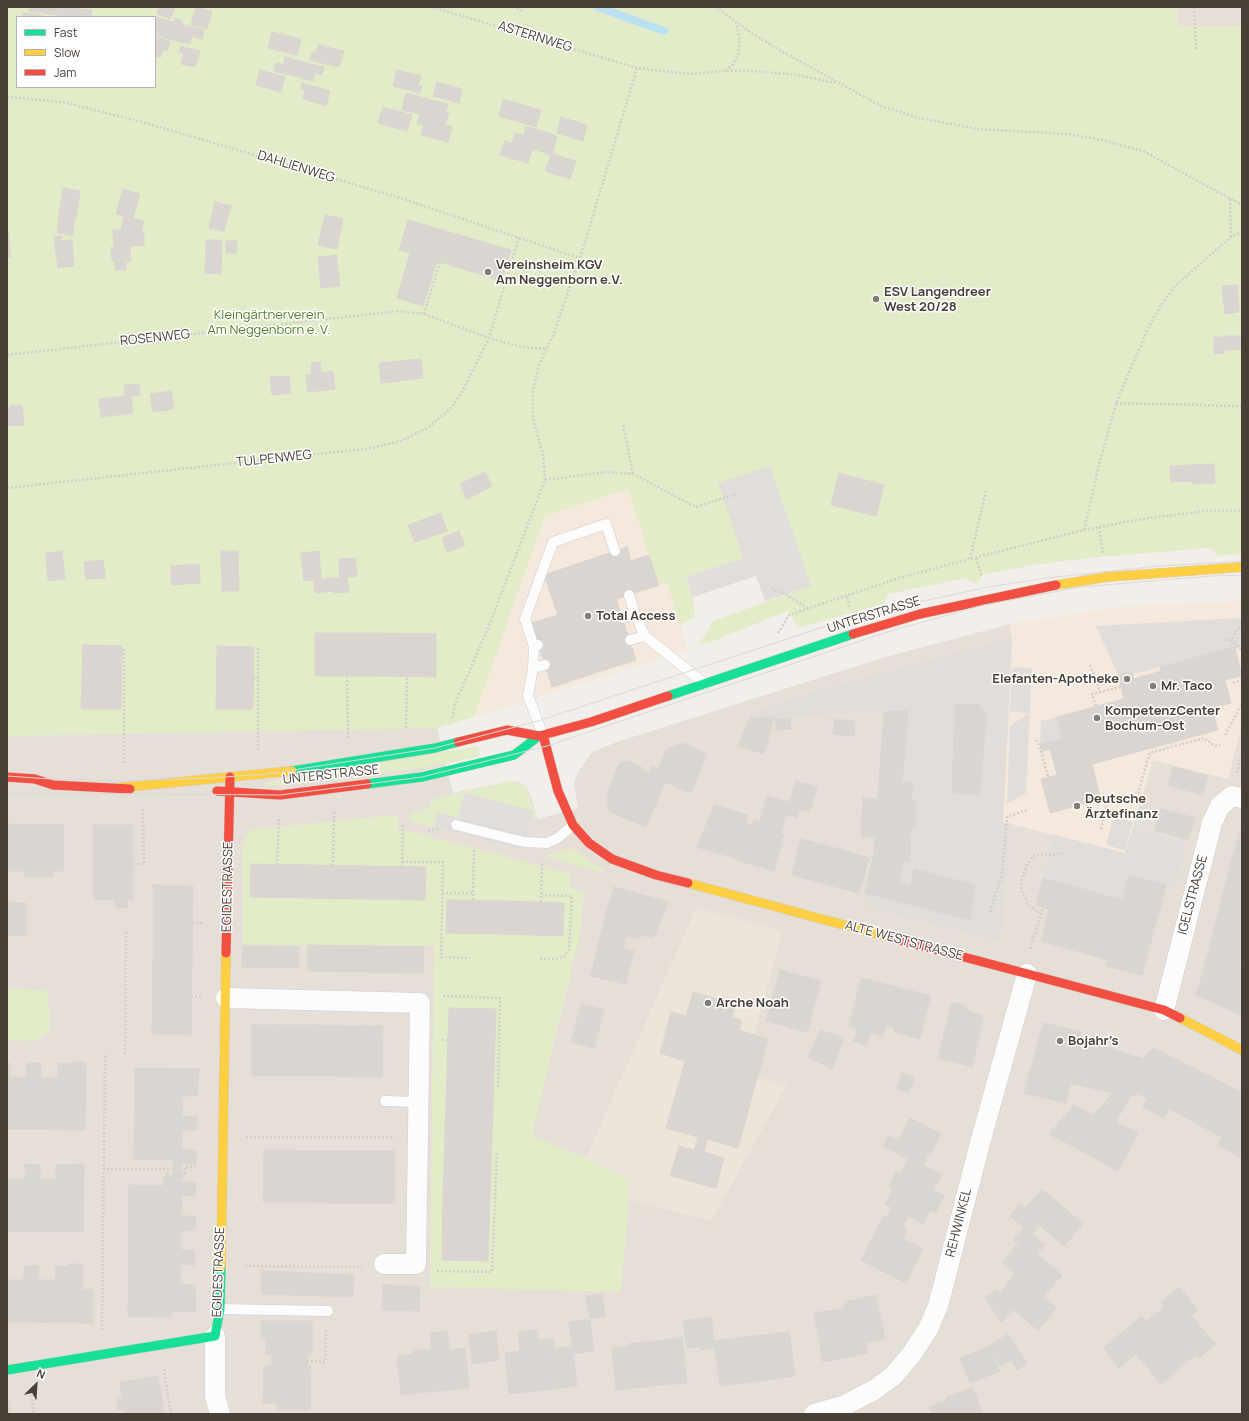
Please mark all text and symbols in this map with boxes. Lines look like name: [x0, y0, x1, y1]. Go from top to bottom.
legend: [16, 16, 156, 88]
street label: ASTERNWEG: [496, 18, 574, 56]
text: Fast: [54, 24, 78, 41]
text: Slow: [54, 44, 80, 61]
text: Jam: [54, 64, 76, 81]
street label: DAHLIENWEG: [256, 148, 336, 186]
place label: Vereinsheim KGV Am Neggenborn e.V.: [496, 257, 623, 288]
marker: Vereinsheim KGV Am Neggenborn e.V.: [483, 267, 493, 277]
place label: ESV Langendreer West 20/28: [884, 284, 991, 315]
marker: ESV Langendreer West 20/28: [871, 294, 881, 304]
park label: Kleingärtnerverein Am Neggenborn e. V.: [208, 307, 330, 338]
street label: ROSENWEG: [119, 327, 191, 349]
street label: TULPENWEG: [235, 447, 313, 471]
street label: UNTERSTRASSE: [825, 593, 923, 637]
place label: Total Access: [596, 608, 675, 624]
marker: Total Access: [583, 611, 593, 621]
place label: Elefanten-Apotheke: [992, 671, 1119, 687]
marker: Elefanten-Apotheke: [1122, 674, 1132, 684]
place label: Mr. Taco: [1161, 678, 1213, 694]
marker: Mr. Taco: [1148, 681, 1158, 691]
place label: KompetenzCenter Bochum-Ost: [1105, 703, 1220, 734]
marker: KompetenzCenter Bochum-Ost: [1092, 713, 1102, 723]
street label: UNTERSTRASSE: [282, 762, 380, 788]
place label: Deutsche Ärztefinanz: [1085, 791, 1158, 822]
marker: Deutsche Ärztefinanz: [1072, 801, 1082, 811]
street label: EGIDESTRASSE: [219, 842, 237, 932]
street label: IGELSTRASSE: [1175, 853, 1211, 937]
street label: ALTE WESTSTRASSE: [843, 918, 965, 964]
place label: Arche Noah: [716, 995, 789, 1011]
marker: Arche Noah: [703, 998, 713, 1008]
place label: Bojahr’s: [1068, 1033, 1118, 1049]
marker: Bojahr’s: [1055, 1036, 1065, 1046]
street label: REHWINKEL: [943, 1187, 975, 1259]
street label: EGIDESTRASSE: [210, 1226, 228, 1318]
north arrow: [16, 1365, 56, 1405]
text: N: [35, 1365, 48, 1382]

